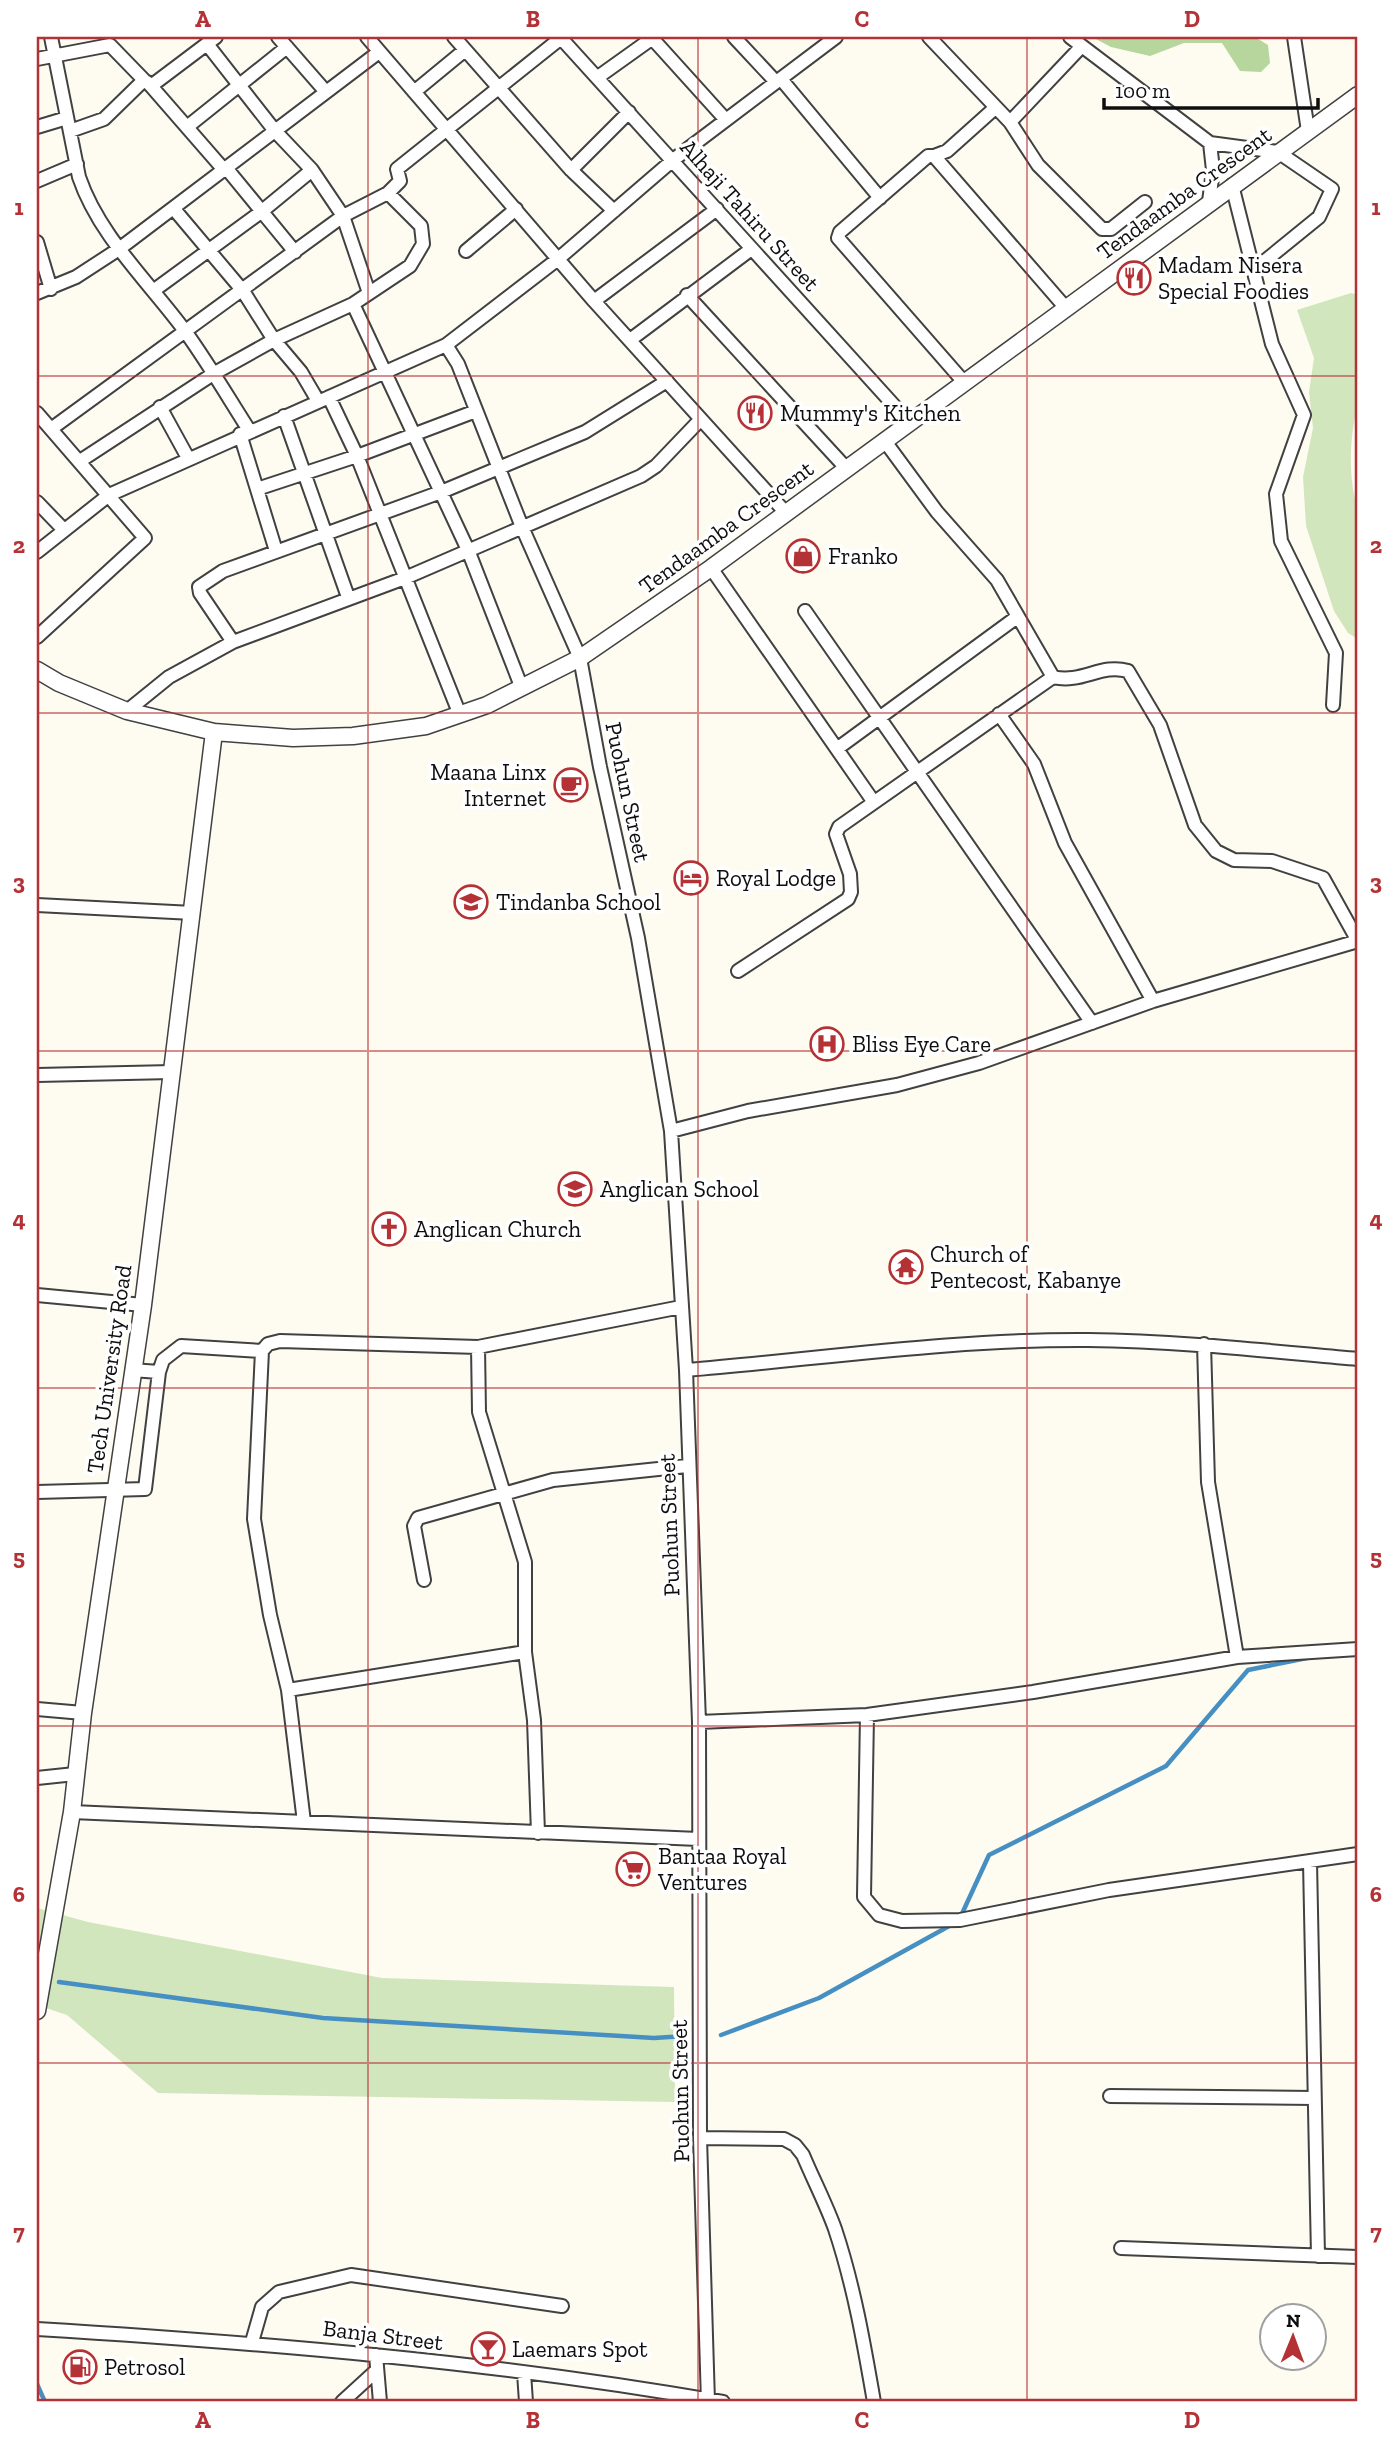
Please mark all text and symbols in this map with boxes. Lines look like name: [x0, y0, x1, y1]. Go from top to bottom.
text: A: [195, 5, 211, 33]
text: B: [526, 5, 540, 33]
text: C: [855, 5, 869, 33]
text: D: [1184, 5, 1200, 33]
scale bar: [1104, 66, 1318, 110]
text: 100 m: [1115, 78, 1170, 103]
street label: Tendaamba Crescent: [1091, 120, 1277, 266]
street label: Alhaji Tahiru Street: [675, 133, 826, 297]
text: 1: [14, 193, 24, 221]
text: 1: [1371, 193, 1381, 221]
place label: Madam Nisera Special Foodies: [1158, 251, 1309, 305]
restaurant icon: Madam Nisera Special Foodies: [1115, 259, 1153, 297]
restaurant icon: Mummy's Kitchen: [736, 394, 774, 432]
place label: Mummy's Kitchen: [780, 399, 961, 427]
street label: Tendaamba Crescent: [633, 454, 819, 600]
text: 2: [13, 531, 25, 559]
text: 2: [1370, 531, 1382, 559]
shop icon: Franko: [784, 537, 822, 575]
place label: Franko: [828, 542, 898, 570]
street label: Puohun Street: [599, 719, 657, 865]
place label: Maana Linx Internet: [430, 758, 546, 812]
cafe icon: Maana Linx Internet: [552, 766, 590, 804]
hotel icon: Royal Lodge: [672, 859, 710, 897]
place label: Royal Lodge: [716, 864, 836, 892]
text: 3: [13, 868, 25, 896]
text: 3: [1370, 868, 1382, 896]
school or university icon: Tindanba School: [452, 883, 490, 921]
place label: Tindanba School: [496, 888, 661, 916]
hospital icon: Bliss Eye Care: [808, 1025, 846, 1063]
place label: Bliss Eye Care: [852, 1030, 991, 1058]
school or university icon: Anglican School: [556, 1170, 594, 1208]
place label: Anglican School: [600, 1175, 759, 1203]
text: 4: [12, 1205, 26, 1233]
text: 4: [1369, 1205, 1383, 1233]
church icon: Anglican Church: [370, 1210, 408, 1248]
place label: Anglican Church: [414, 1215, 581, 1243]
place label: Church of Pentecost, Kabanye: [930, 1240, 1121, 1294]
temple icon: Church of Pentecost, Kabanye: [887, 1248, 925, 1286]
street label: Tech University Road: [81, 1263, 138, 1475]
street label: Puohun Street: [653, 1453, 685, 1597]
text: 5: [13, 1543, 25, 1571]
text: 5: [1370, 1543, 1382, 1571]
place label: Bantaa Royal Ventures: [657, 1842, 787, 1896]
supermarket icon: Bantaa Royal Ventures: [614, 1850, 652, 1888]
text: 6: [13, 1880, 25, 1908]
text: 6: [1370, 1880, 1382, 1908]
street label: Puohun Street: [665, 2019, 695, 2163]
text: 7: [13, 2218, 25, 2246]
text: 7: [1370, 2218, 1382, 2246]
north arrow: [1258, 2302, 1328, 2372]
text: N: [1286, 2309, 1301, 2332]
street label: Banja Street: [321, 2314, 445, 2356]
bar icon: Laemars Spot: [469, 2330, 507, 2368]
place label: Laemars Spot: [512, 2335, 648, 2363]
fuel station icon: Petrosol: [61, 2348, 99, 2386]
place label: Petrosol: [104, 2353, 186, 2381]
text: A: [195, 2406, 211, 2434]
text: B: [526, 2406, 540, 2434]
text: C: [855, 2406, 869, 2434]
text: D: [1184, 2406, 1200, 2434]

